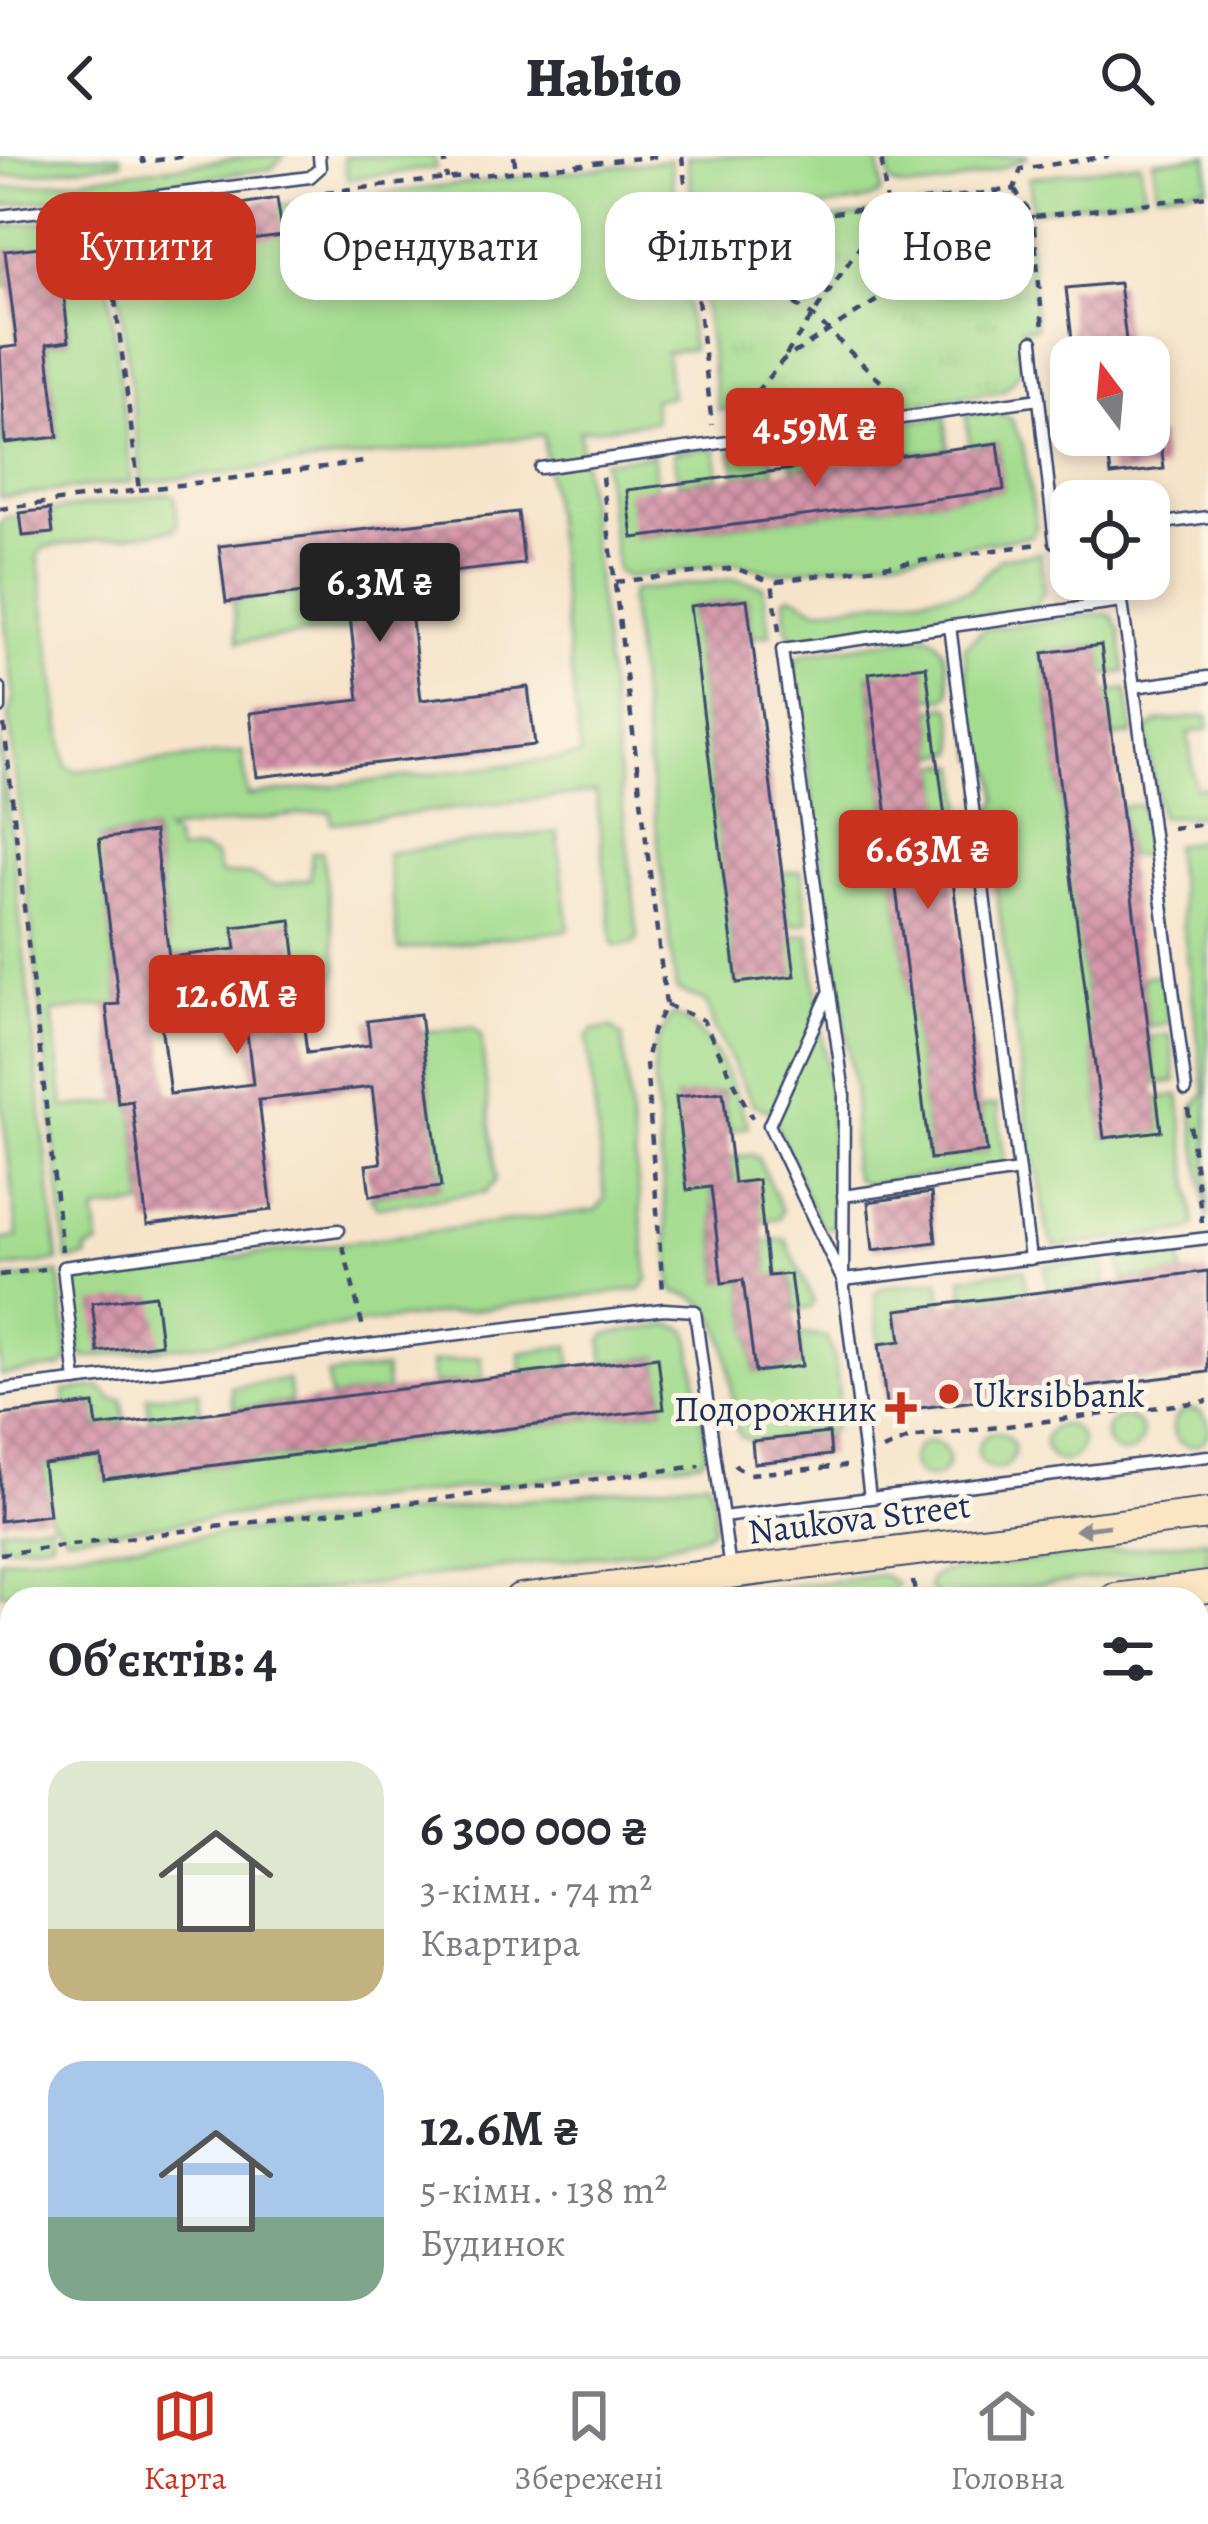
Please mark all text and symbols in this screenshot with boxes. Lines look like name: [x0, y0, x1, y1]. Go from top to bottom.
text: Habito: [526, 41, 682, 115]
icon: back: [48, 45, 114, 111]
icon: search: [1094, 45, 1160, 111]
chip: Купити: [36, 192, 256, 300]
chip: Орендувати: [280, 192, 581, 300]
chip: Фільтри: [605, 192, 835, 300]
chip: Нове: [859, 192, 1034, 300]
north arrow: [1050, 336, 1170, 456]
map controls: [1050, 336, 1170, 600]
pin: 4.59M ₴: [704, 388, 926, 490]
text: 4.59M ₴: [753, 400, 877, 453]
button: locate: [1050, 480, 1170, 600]
pin: 6.3M ₴: [282, 543, 478, 645]
text: 6.3M ₴: [327, 555, 433, 608]
pin: 6.63M ₴: [817, 810, 1039, 912]
text: 6.63M ₴: [866, 822, 990, 875]
pin: 12.6M ₴: [126, 955, 348, 1057]
text: 12.6M ₴: [176, 967, 298, 1020]
place label: Ukrsibbank: [973, 1370, 1145, 1419]
marker: Ukrsibbank: [936, 1381, 962, 1407]
place label: Подорожник: [674, 1384, 877, 1433]
marker: Подорожник: [888, 1395, 914, 1421]
street label: Naukova Street: [745, 1480, 973, 1556]
one-way arrow: [1073, 1519, 1110, 1538]
text: Об’єктів: 4: [48, 1624, 277, 1694]
icon: filters: [1095, 1626, 1161, 1692]
text: 6 300 000 ₴: [420, 1793, 648, 1863]
icon: home: [144, 1809, 288, 1953]
text: 3-кімн. · 74 m²: [420, 1863, 652, 1916]
text: Квартира: [420, 1916, 581, 1969]
text: 12.6M ₴: [420, 2093, 580, 2163]
icon: home: [144, 2109, 288, 2253]
text: 5-кімн. · 138 m²: [420, 2163, 667, 2216]
text: Будинок: [420, 2216, 566, 2269]
tab: Карта: [144, 2383, 227, 2500]
tab: Збережені: [514, 2383, 663, 2500]
tab: Головна: [951, 2383, 1064, 2500]

